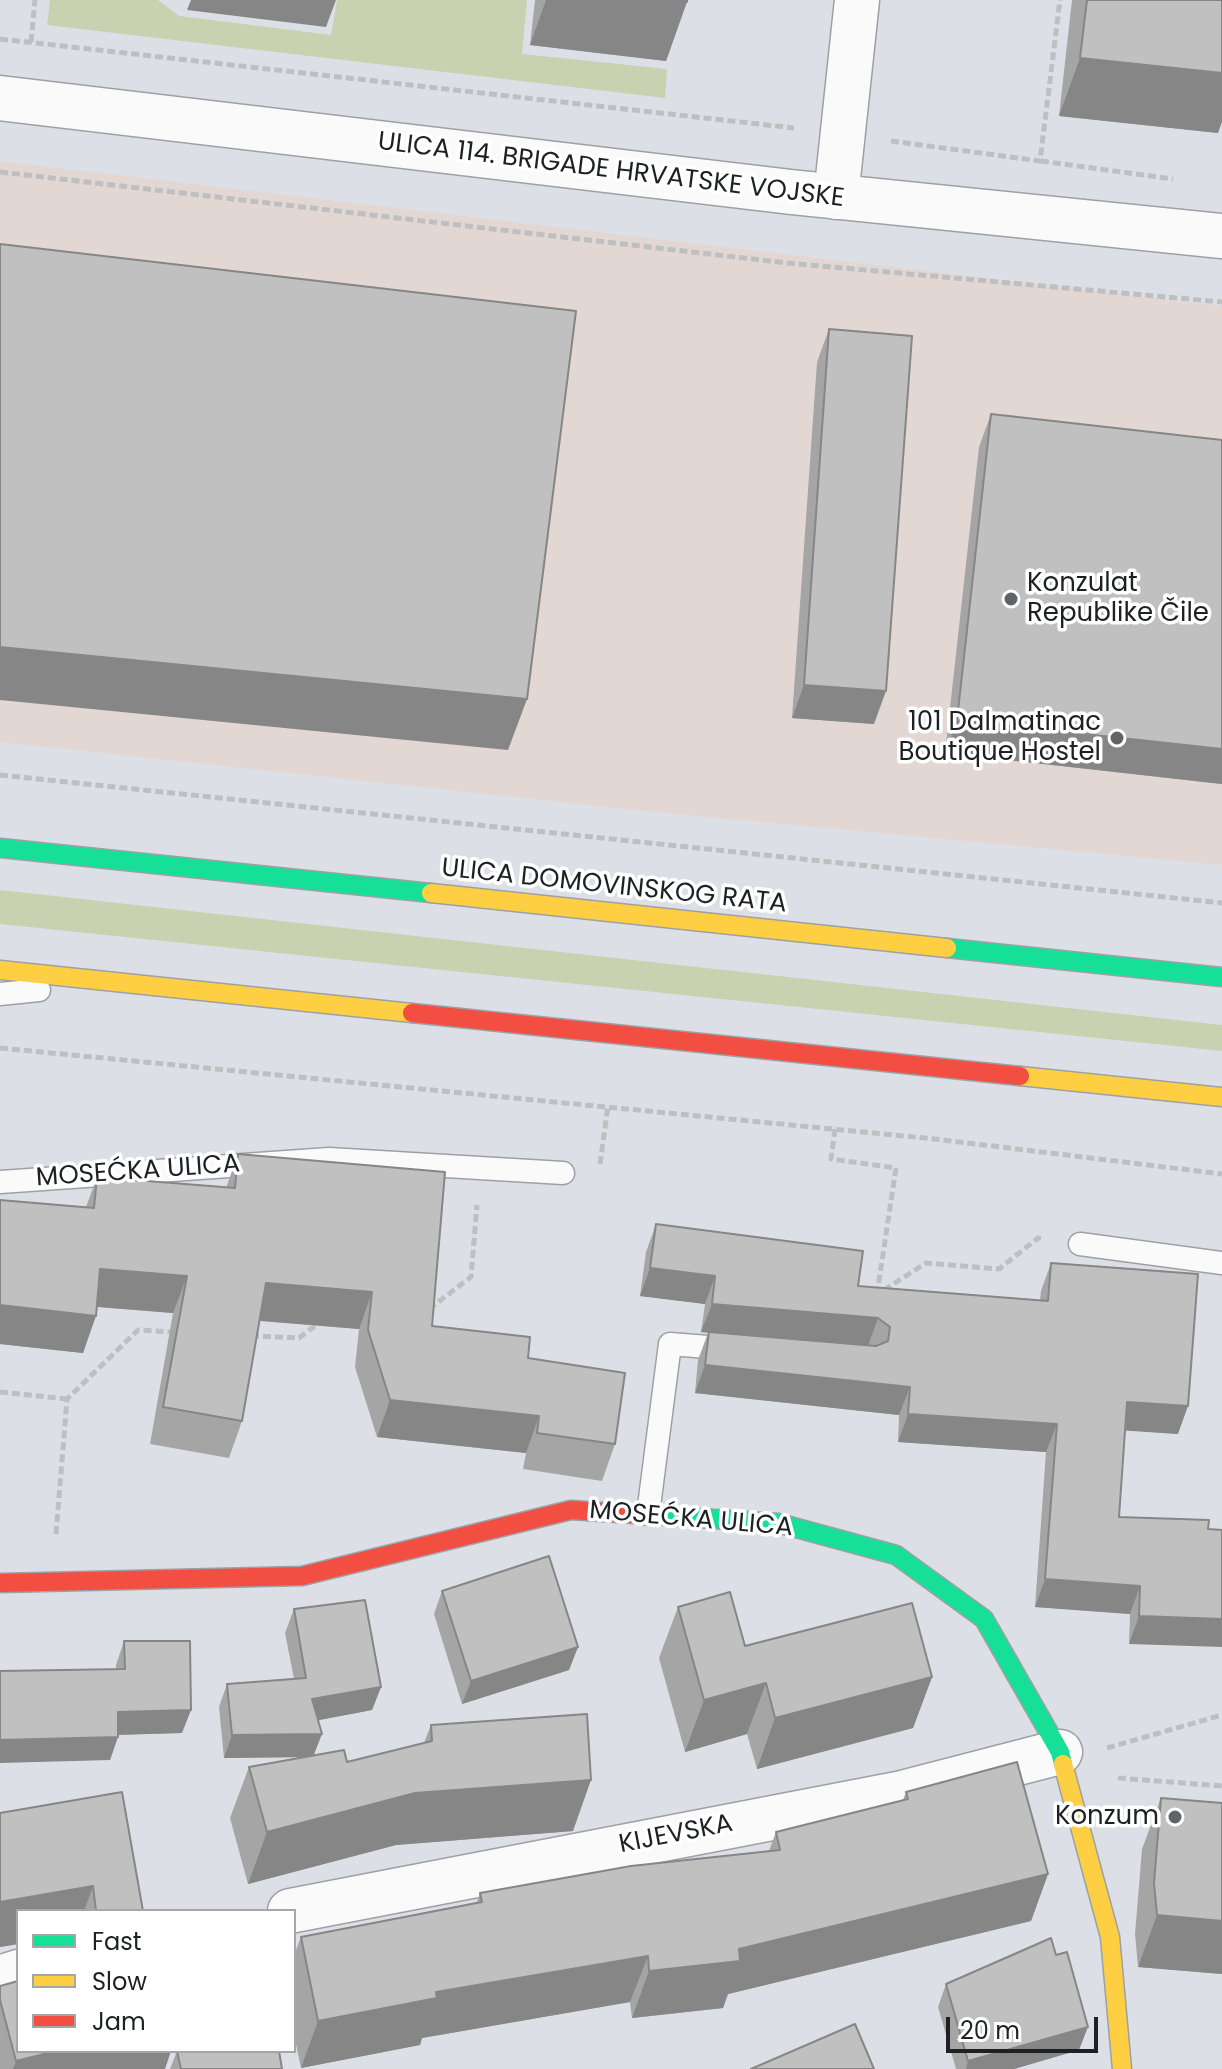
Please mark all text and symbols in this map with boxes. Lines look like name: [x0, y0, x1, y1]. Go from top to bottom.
street label: ULICA 114. BRIGADE HRVATSKE VOJSKE: [376, 127, 846, 215]
place label: Konzulat Republike Čile: [1027, 568, 1209, 630]
marker: Konzulat Republike Čile: [1002, 590, 1020, 608]
place label: 101 Dalmatinac Boutique Hostel: [898, 707, 1101, 768]
marker: 101 Dalmatinac Boutique Hostel: [1108, 729, 1126, 747]
street label: ULICA DOMOVINSKOG RATA: [440, 853, 788, 921]
street label: MOSEĆKA ULICA: [35, 1149, 241, 1195]
street label: MOSEĆKA ULICA: [588, 1496, 794, 1544]
place label: Konzum: [1055, 1801, 1159, 1833]
marker: Konzum: [1166, 1808, 1184, 1826]
street label: KIJEVSKA: [617, 1809, 735, 1861]
legend: [16, 1909, 296, 2053]
text: Fast: [92, 1925, 142, 1958]
text: Slow: [92, 1965, 147, 1998]
scale bar: [950, 2001, 1102, 2051]
text: Jam: [92, 2005, 146, 2038]
text: 20 m: [960, 2014, 1020, 2047]

